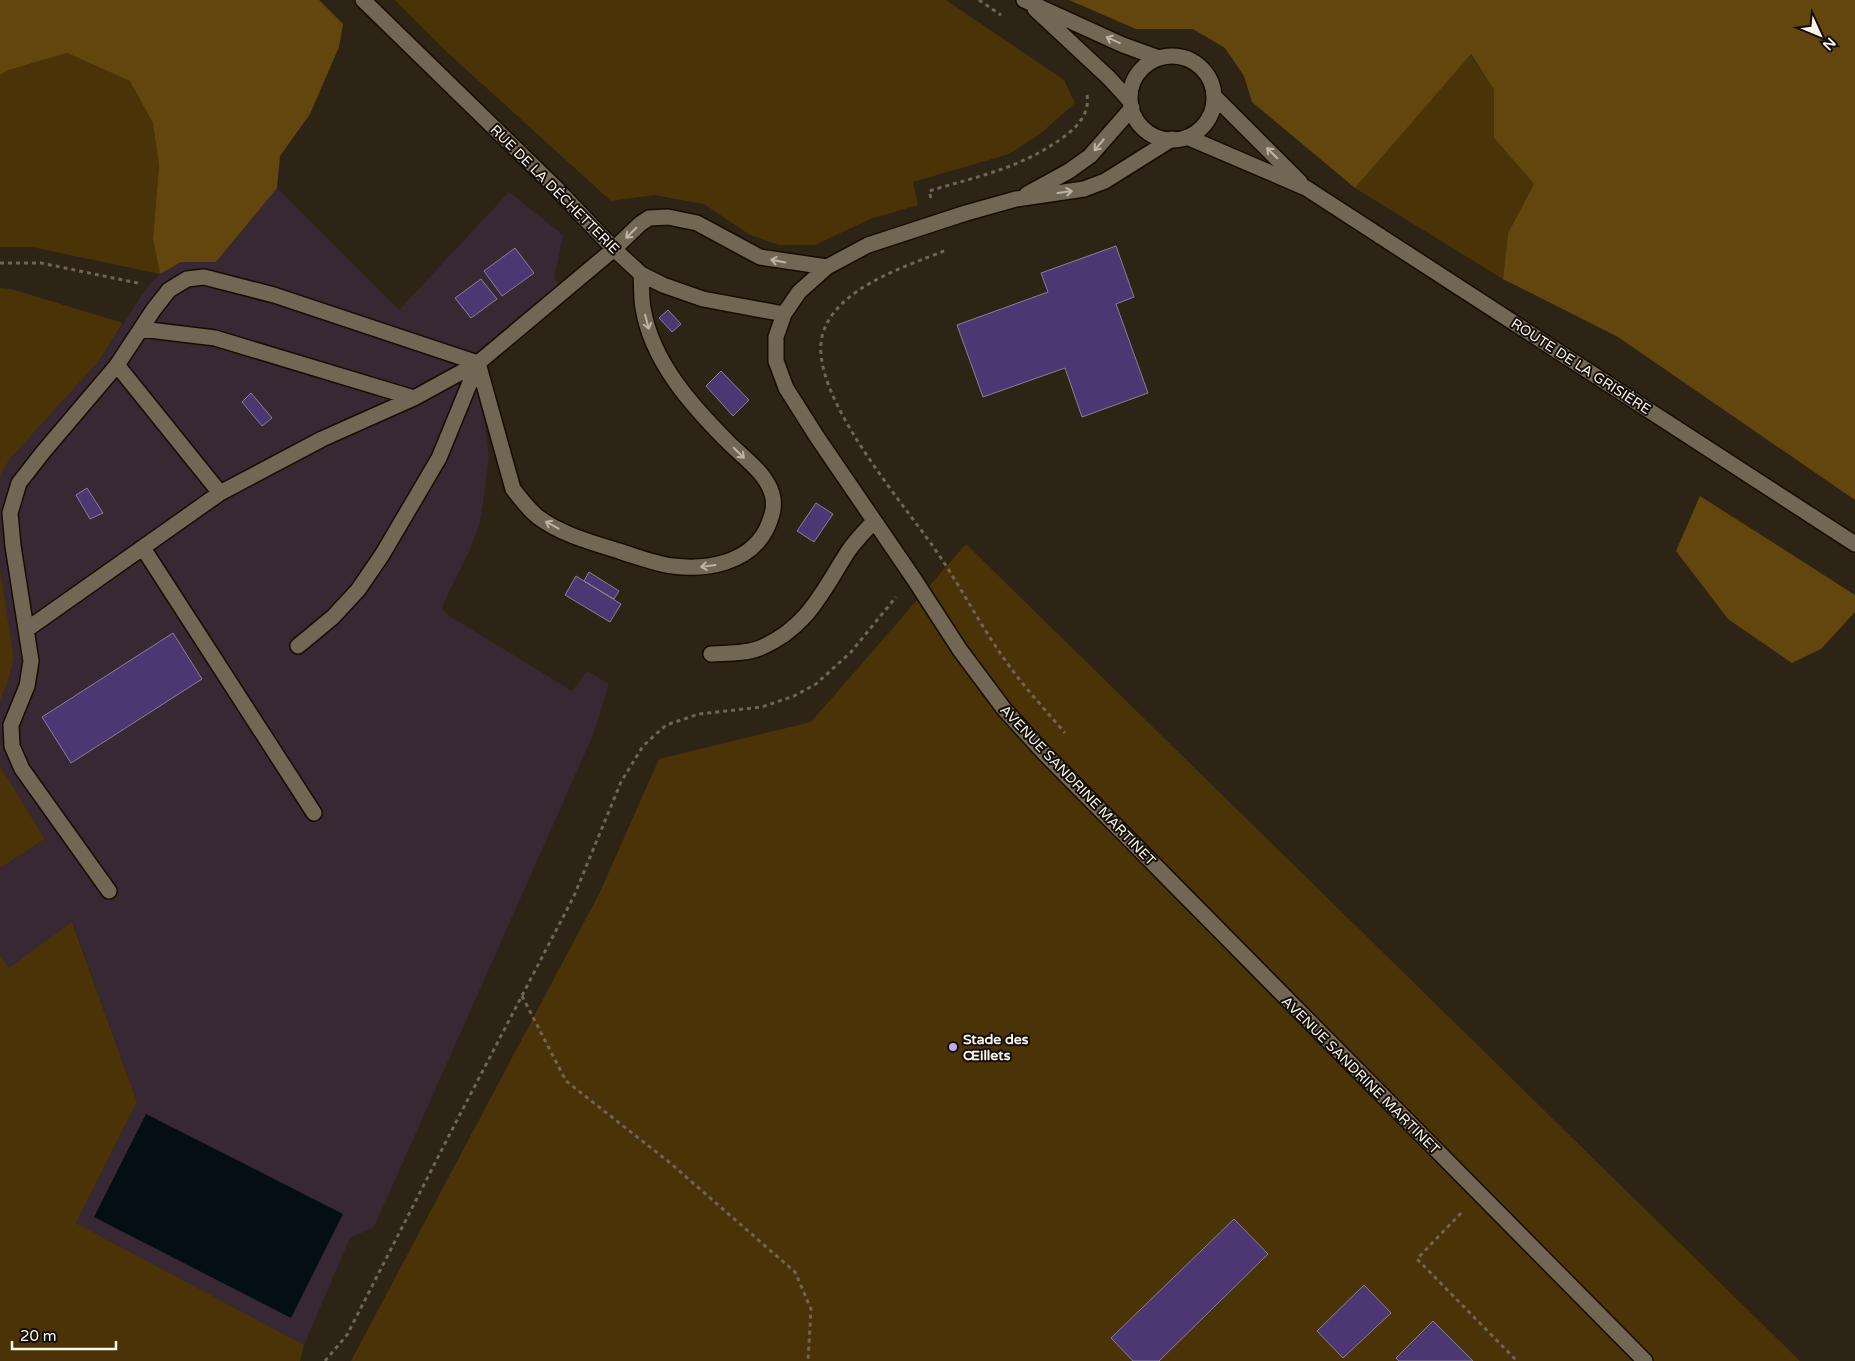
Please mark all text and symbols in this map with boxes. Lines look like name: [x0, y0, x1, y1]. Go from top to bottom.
north arrow: [1795, 10, 1845, 60]
text: N: [1819, 34, 1839, 54]
one-way arrow: [1106, 35, 1121, 45]
street label: RUE DE LA DÉCHETTERIE: [487, 121, 623, 257]
one-way arrow: [1094, 138, 1105, 151]
one-way arrow: [1266, 147, 1278, 160]
one-way arrow: [1056, 187, 1072, 197]
one-way arrow: [625, 226, 637, 239]
one-way arrow: [771, 255, 787, 265]
one-way arrow: [643, 313, 652, 329]
street label: ROUTE DE LA GRISIÈRE: [1508, 315, 1654, 418]
one-way arrow: [733, 447, 745, 459]
one-way arrow: [545, 520, 560, 530]
one-way arrow: [700, 561, 716, 571]
street label: AVENUE SANDRINE MARTINET: [996, 702, 1159, 870]
street label: AVENUE SANDRINE MARTINET: [1278, 993, 1444, 1158]
place label: Stade des Œillets: [963, 1031, 1029, 1064]
marker: Stade des Œillets: [947, 1041, 959, 1053]
scale bar: [12, 1318, 116, 1350]
text: 20 m: [20, 1327, 57, 1345]

